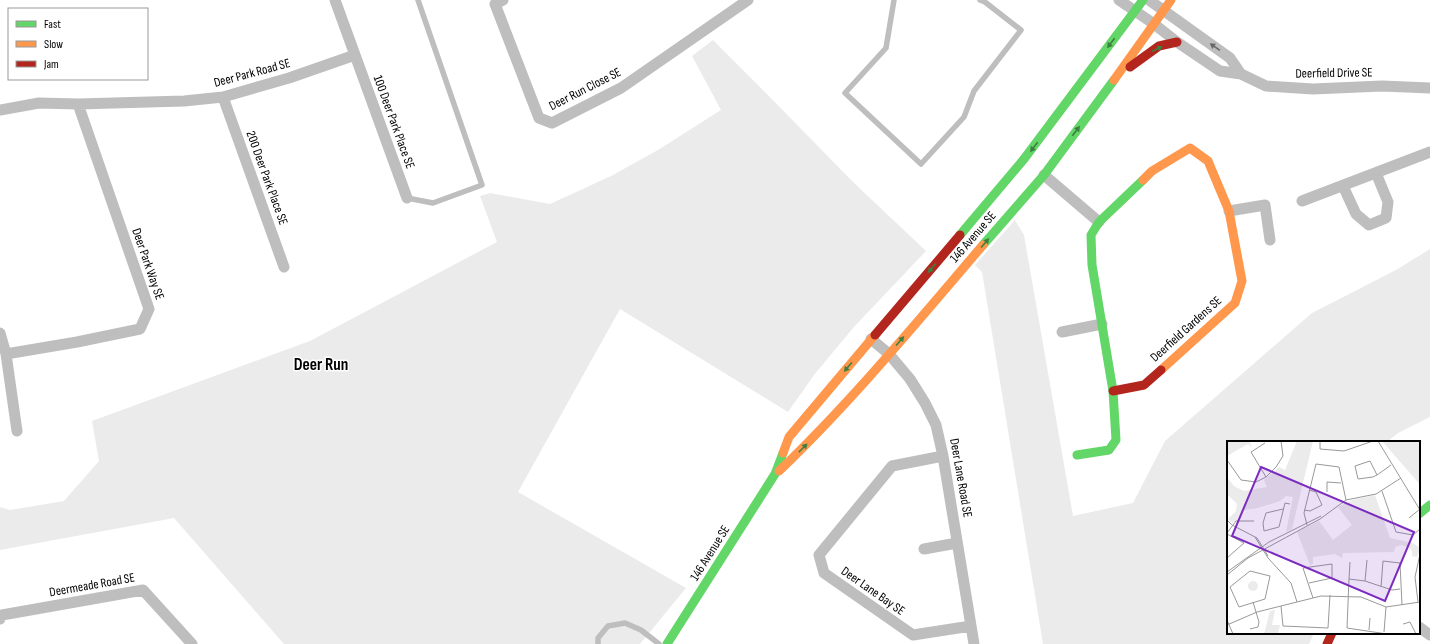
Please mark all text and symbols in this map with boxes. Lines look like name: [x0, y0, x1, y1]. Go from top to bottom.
legend: [8, 8, 148, 80]
text: Fast: [44, 17, 61, 32]
text: Slow: [44, 37, 63, 52]
one-way arrow: [1107, 37, 1115, 48]
one-way arrow: [1209, 43, 1220, 51]
one-way arrow: [1151, 46, 1163, 52]
street label: Deer Park Road SE: [212, 55, 292, 91]
text: Jam: [43, 57, 59, 72]
street label: Deer Run Close SE: [546, 64, 624, 114]
street label: Deerfield Drive SE: [1295, 64, 1373, 82]
street label: 100 Deer Park Place SE: [370, 73, 418, 171]
one-way arrow: [1072, 126, 1080, 137]
street label: 200 Deer Park Place SE: [243, 129, 291, 227]
one-way arrow: [1029, 141, 1038, 152]
street label: 146 Avenue SE: [946, 208, 1000, 266]
street label: Deer Park Way SE: [128, 226, 168, 302]
one-way arrow: [980, 238, 989, 247]
one-way arrow: [928, 262, 937, 273]
street label: Deerfield Gardens SE: [1147, 293, 1225, 365]
one-way arrow: [895, 336, 904, 346]
district label: Deer Run: [294, 355, 348, 375]
one-way arrow: [844, 362, 853, 372]
street label: Deer Lane Road SE: [946, 437, 976, 519]
inset map: [1227, 441, 1420, 634]
one-way arrow: [798, 443, 808, 452]
street label: 146 Avenue SE: [687, 522, 733, 584]
street label: Deer Lane Bay SE: [838, 563, 908, 619]
street label: Deermeade Road SE: [48, 570, 136, 600]

